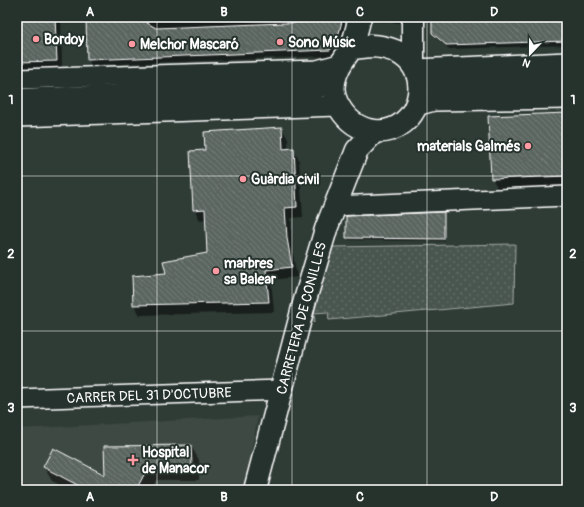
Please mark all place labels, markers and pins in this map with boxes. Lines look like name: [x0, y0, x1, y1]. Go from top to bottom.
place label: Bordoy: [44, 31, 84, 48]
marker: Bordoy: [31, 34, 41, 44]
place label: Sono Músic: [288, 34, 356, 51]
place label: Melchor Mascaró: [140, 36, 239, 53]
marker: Sono Músic: [275, 37, 285, 47]
marker: Melchor Mascaró: [127, 39, 137, 49]
place label: materials Galmés: [417, 138, 521, 155]
marker: materials Galmés: [523, 141, 533, 151]
place label: Guàrdia civil: [251, 171, 320, 188]
marker: Guàrdia civil: [238, 174, 248, 184]
place label: marbres sa Balear: [224, 255, 277, 288]
marker: marbres sa Balear: [211, 266, 221, 276]
place label: Hospital de Manacor: [142, 444, 210, 477]
marker: Hospital de Manacor: [127, 454, 139, 466]

